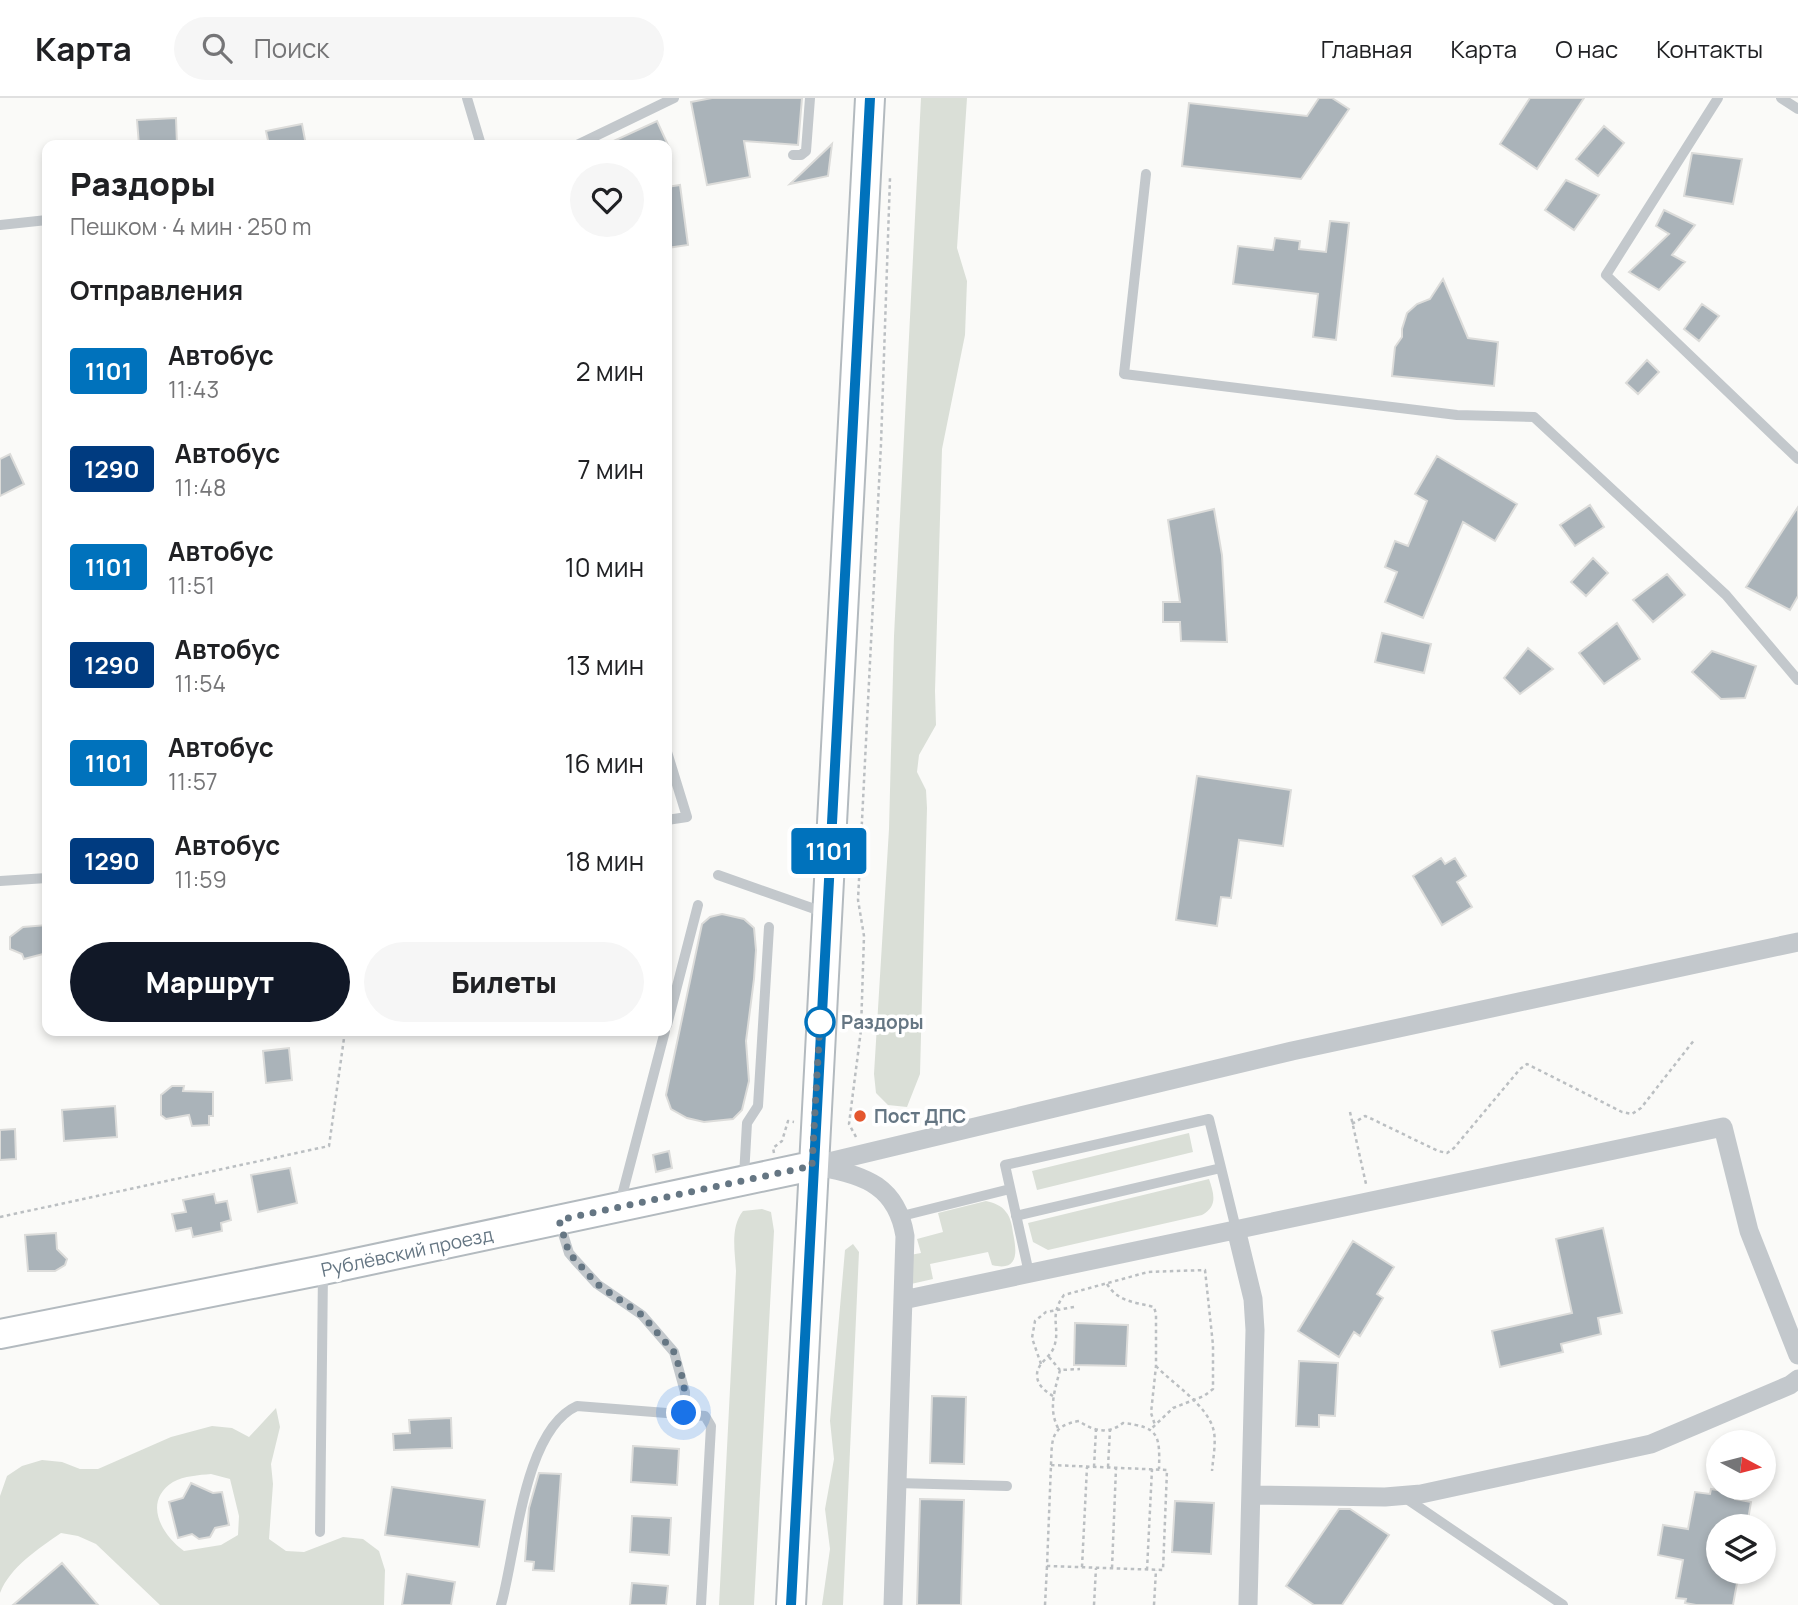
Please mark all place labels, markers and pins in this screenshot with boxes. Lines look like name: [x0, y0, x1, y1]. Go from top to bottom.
marker: Раздоры: [805, 1007, 835, 1037]
place label: Раздоры: [841, 1009, 924, 1035]
place label: Пост ДПС: [874, 1103, 966, 1129]
marker: Пост ДПС: [852, 1108, 868, 1124]

